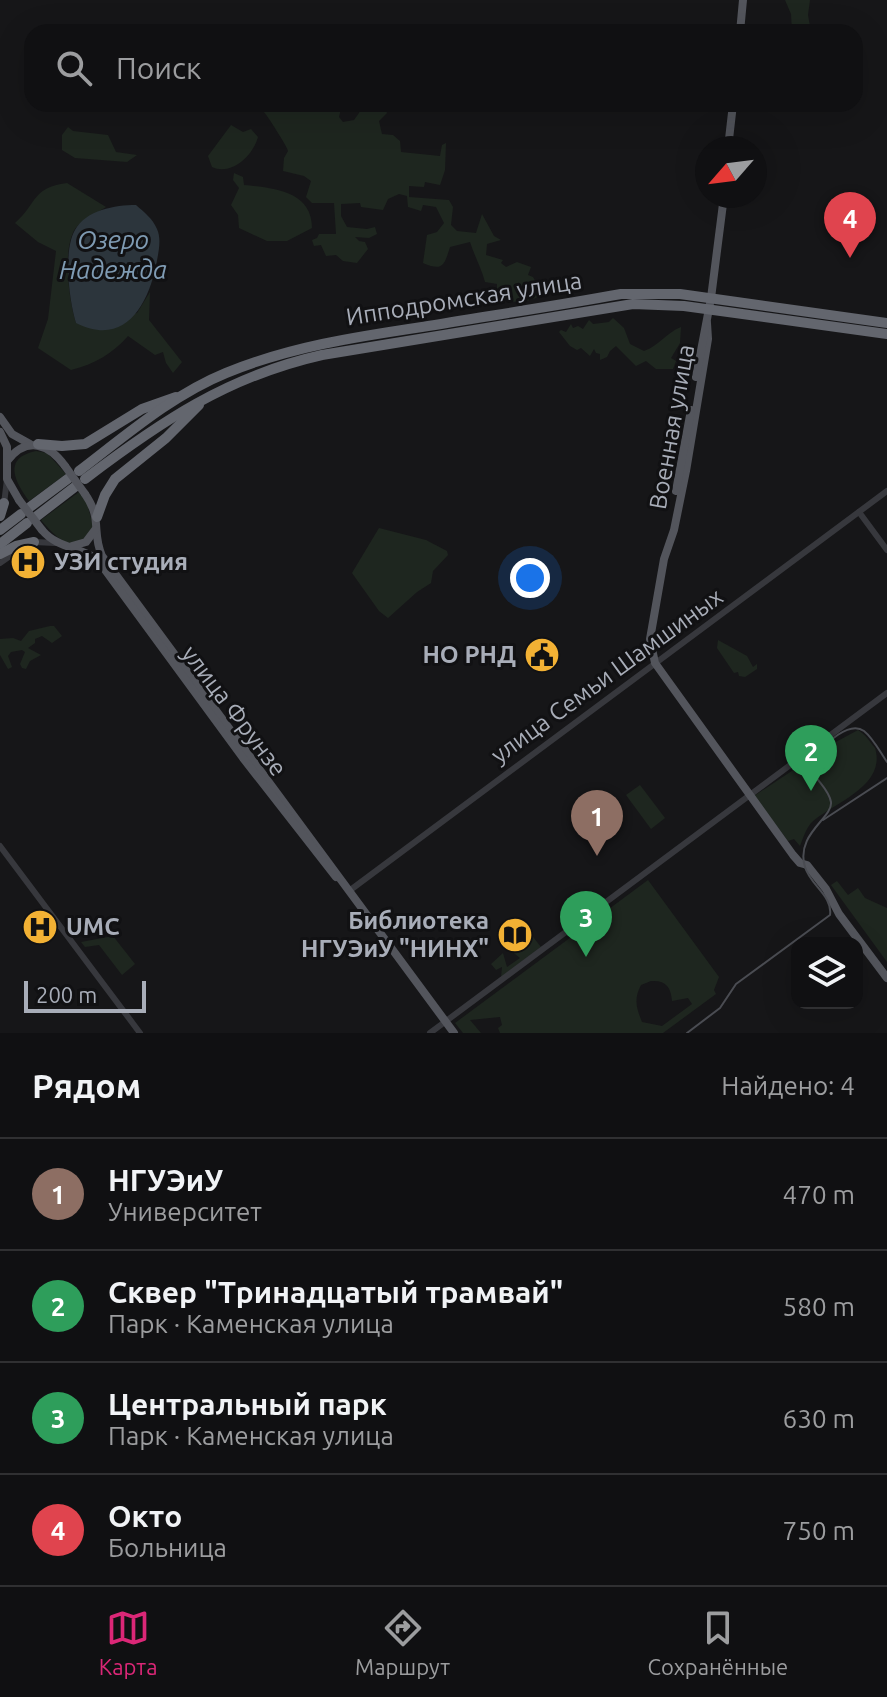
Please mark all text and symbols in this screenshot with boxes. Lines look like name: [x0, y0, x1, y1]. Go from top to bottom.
search box: [24, 24, 863, 112]
icon: search: [52, 46, 96, 90]
text: Поиск: [116, 51, 201, 85]
north arrow: [695, 136, 767, 208]
pin: 4: [824, 192, 876, 258]
water label: Озеро Надежда: [59, 225, 167, 284]
street label: Ипподромская улица: [344, 267, 584, 330]
street label: Военная улица: [644, 342, 699, 511]
hospital icon: УЗИ студия: [9, 543, 47, 581]
place label: УЗИ студия: [54, 548, 188, 575]
your location: [510, 558, 550, 598]
street label: улица Семьи Шамшиных: [486, 583, 728, 769]
public building icon: НО РНД: [523, 636, 561, 674]
street label: улица Фрунзе: [177, 640, 292, 781]
place label: НО РНД: [422, 641, 516, 668]
pin: 2: [785, 725, 837, 791]
pin: 1: [571, 790, 623, 856]
pin: 3: [560, 891, 612, 957]
place label: Библиотека НГУЭиУ "НИНХ": [301, 907, 489, 962]
hospital icon: UMC: [21, 908, 59, 946]
place label: UMC: [66, 913, 120, 940]
library icon: Библиотека НГУЭиУ "НИНХ": [496, 916, 534, 954]
map controls: [791, 937, 863, 1009]
button: layers: [791, 937, 863, 1009]
scale bar: [24, 977, 146, 1013]
text: 200 m: [36, 982, 97, 1007]
text: Рядом: [32, 1066, 141, 1104]
text: Найдено: 4: [721, 1071, 855, 1100]
text: НГУЭиУ: [108, 1163, 223, 1197]
text: 1: [51, 1180, 65, 1209]
text: 470 m: [783, 1180, 855, 1209]
text: Университет: [108, 1197, 262, 1226]
text: Сквер "Тринадцатый трамвай": [108, 1275, 563, 1309]
text: 2: [51, 1292, 65, 1321]
text: 580 m: [783, 1292, 855, 1321]
text: Парк · Каменская улица: [108, 1309, 394, 1338]
text: Центральный парк: [108, 1387, 387, 1421]
text: 3: [51, 1404, 65, 1433]
text: 630 m: [783, 1404, 855, 1433]
text: Парк · Каменская улица: [108, 1421, 394, 1450]
text: Окто: [108, 1499, 182, 1533]
text: 4: [51, 1516, 65, 1545]
text: 750 m: [783, 1516, 855, 1545]
text: Больница: [108, 1533, 227, 1562]
tab: Карта: [99, 1606, 157, 1679]
tab: Маршрут: [355, 1606, 450, 1679]
tab: Сохранённые: [648, 1606, 788, 1679]

